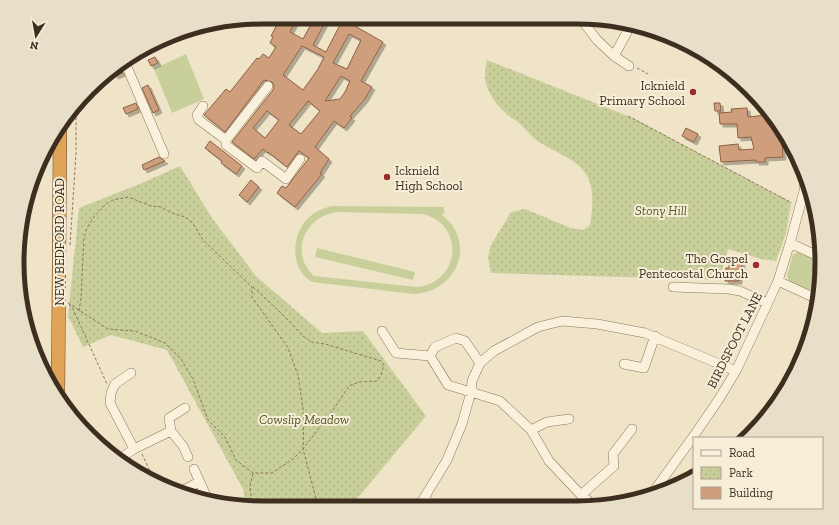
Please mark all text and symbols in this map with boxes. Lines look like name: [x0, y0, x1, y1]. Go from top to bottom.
north arrow: [16, 16, 56, 56]
text: N: [28, 38, 40, 53]
place label: Icknield Primary School: [599, 78, 686, 108]
marker: Icknield Primary School: [688, 87, 698, 97]
place label: Icknield High School: [395, 163, 463, 193]
marker: Icknield High School: [382, 172, 392, 182]
street label: NEW BEDFORD ROAD: [52, 178, 67, 306]
park label: Stony Hill: [635, 203, 687, 218]
place label: The Gospel Pentecostal Church: [639, 251, 749, 281]
marker: The Gospel Pentecostal Church: [751, 260, 761, 270]
street label: BIRDSFOOT LANE: [704, 289, 765, 391]
park label: Cowslip Meadow: [259, 412, 349, 427]
legend: [693, 437, 823, 509]
text: Road: [729, 446, 755, 460]
text: Park: [729, 466, 754, 480]
text: Building: [729, 486, 773, 500]

